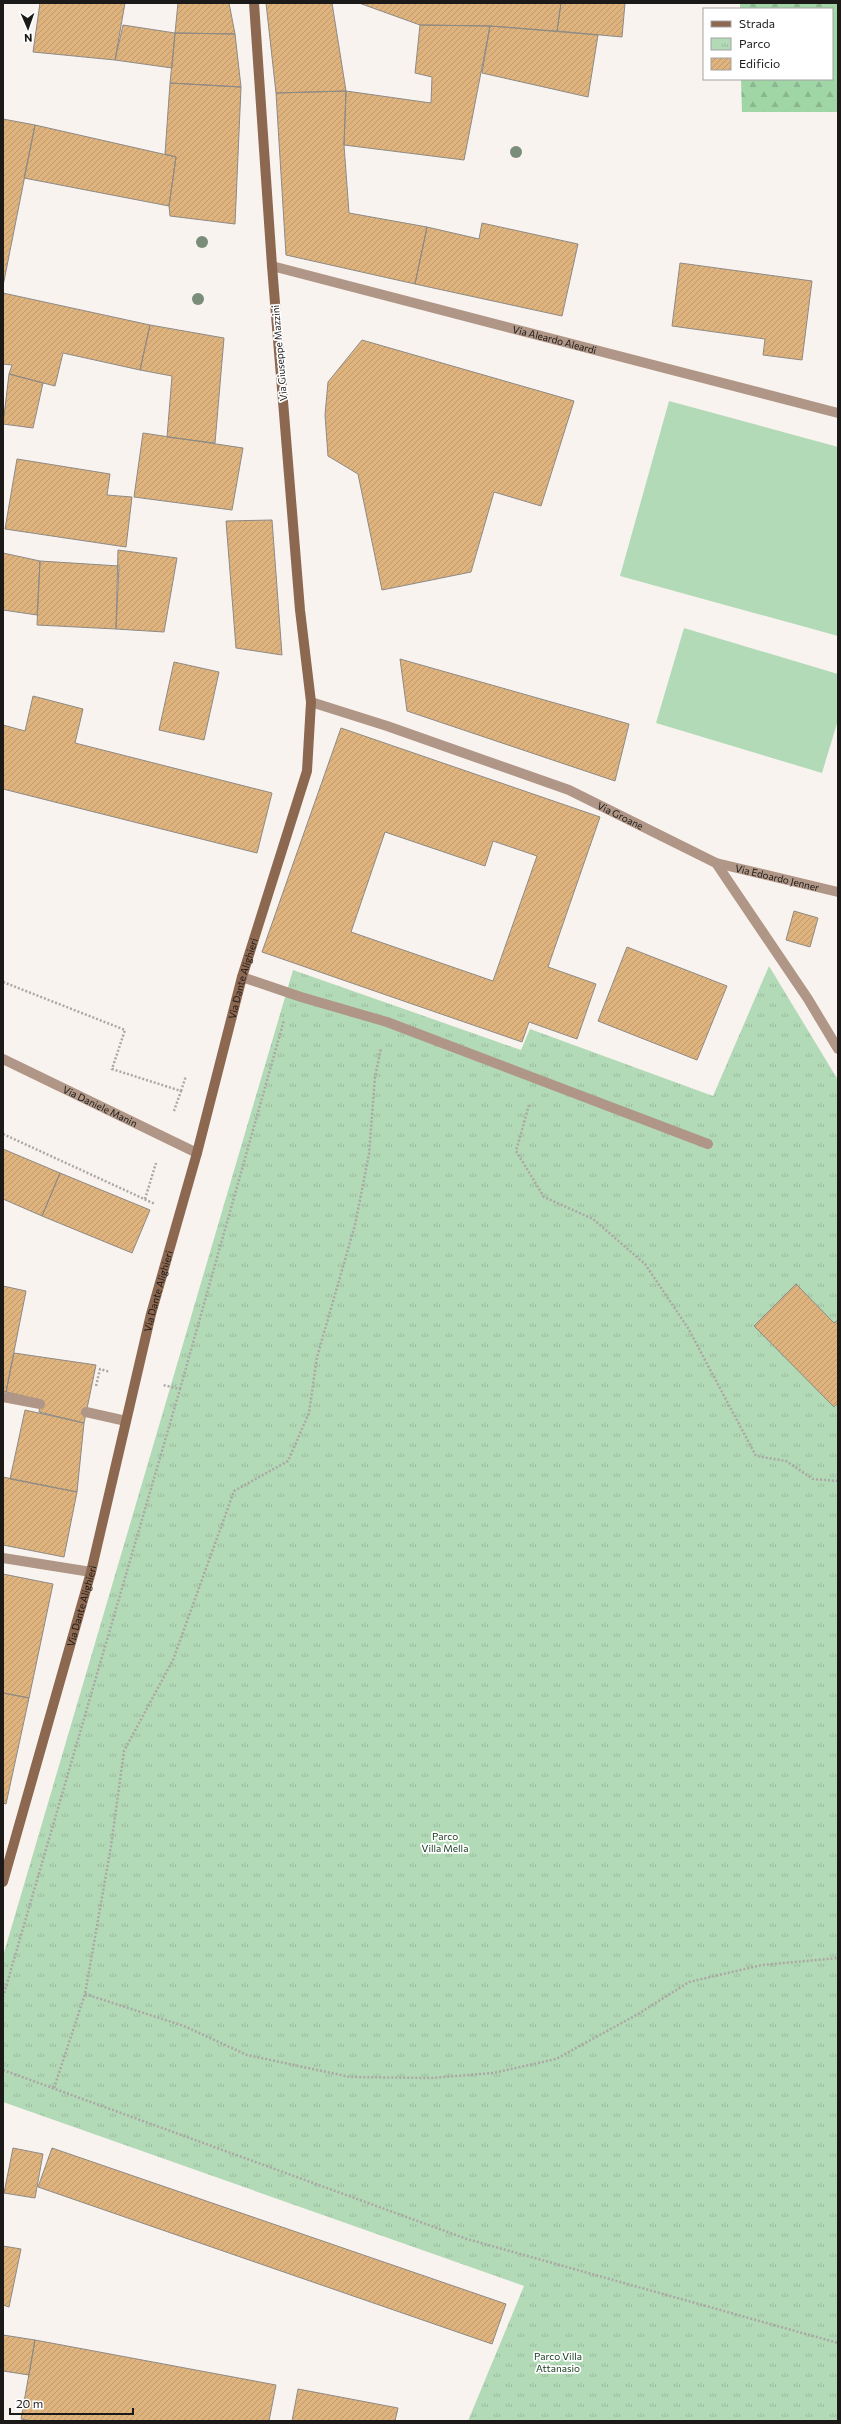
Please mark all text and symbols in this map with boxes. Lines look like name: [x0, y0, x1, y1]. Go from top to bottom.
north arrow: [8, 8, 48, 48]
legend: [703, 8, 833, 80]
text: Strada: [739, 16, 775, 30]
text: N: [24, 32, 33, 45]
text: Parco: [739, 36, 771, 50]
text: Edificio: [739, 56, 780, 70]
street label: Via Giuseppe Mazzini: [269, 304, 289, 402]
street label: Via Aleardo Aleardi: [511, 323, 598, 356]
street label: Via Groane: [595, 799, 645, 832]
street label: Via Edoardo Jenner: [734, 862, 821, 893]
street label: Via Dante Alighieri: [225, 936, 260, 1020]
street label: Via Daniele Manin: [61, 1083, 139, 1129]
street label: Via Dante Alighieri: [141, 1249, 175, 1333]
street label: Via Dante Alighieri: [64, 1564, 98, 1648]
park label: Parco Villa Mella: [422, 1830, 468, 1854]
park label: Parco Villa Attanasio: [534, 2350, 582, 2374]
scale bar: [10, 2390, 133, 2416]
text: 20 m: [16, 2396, 43, 2410]

